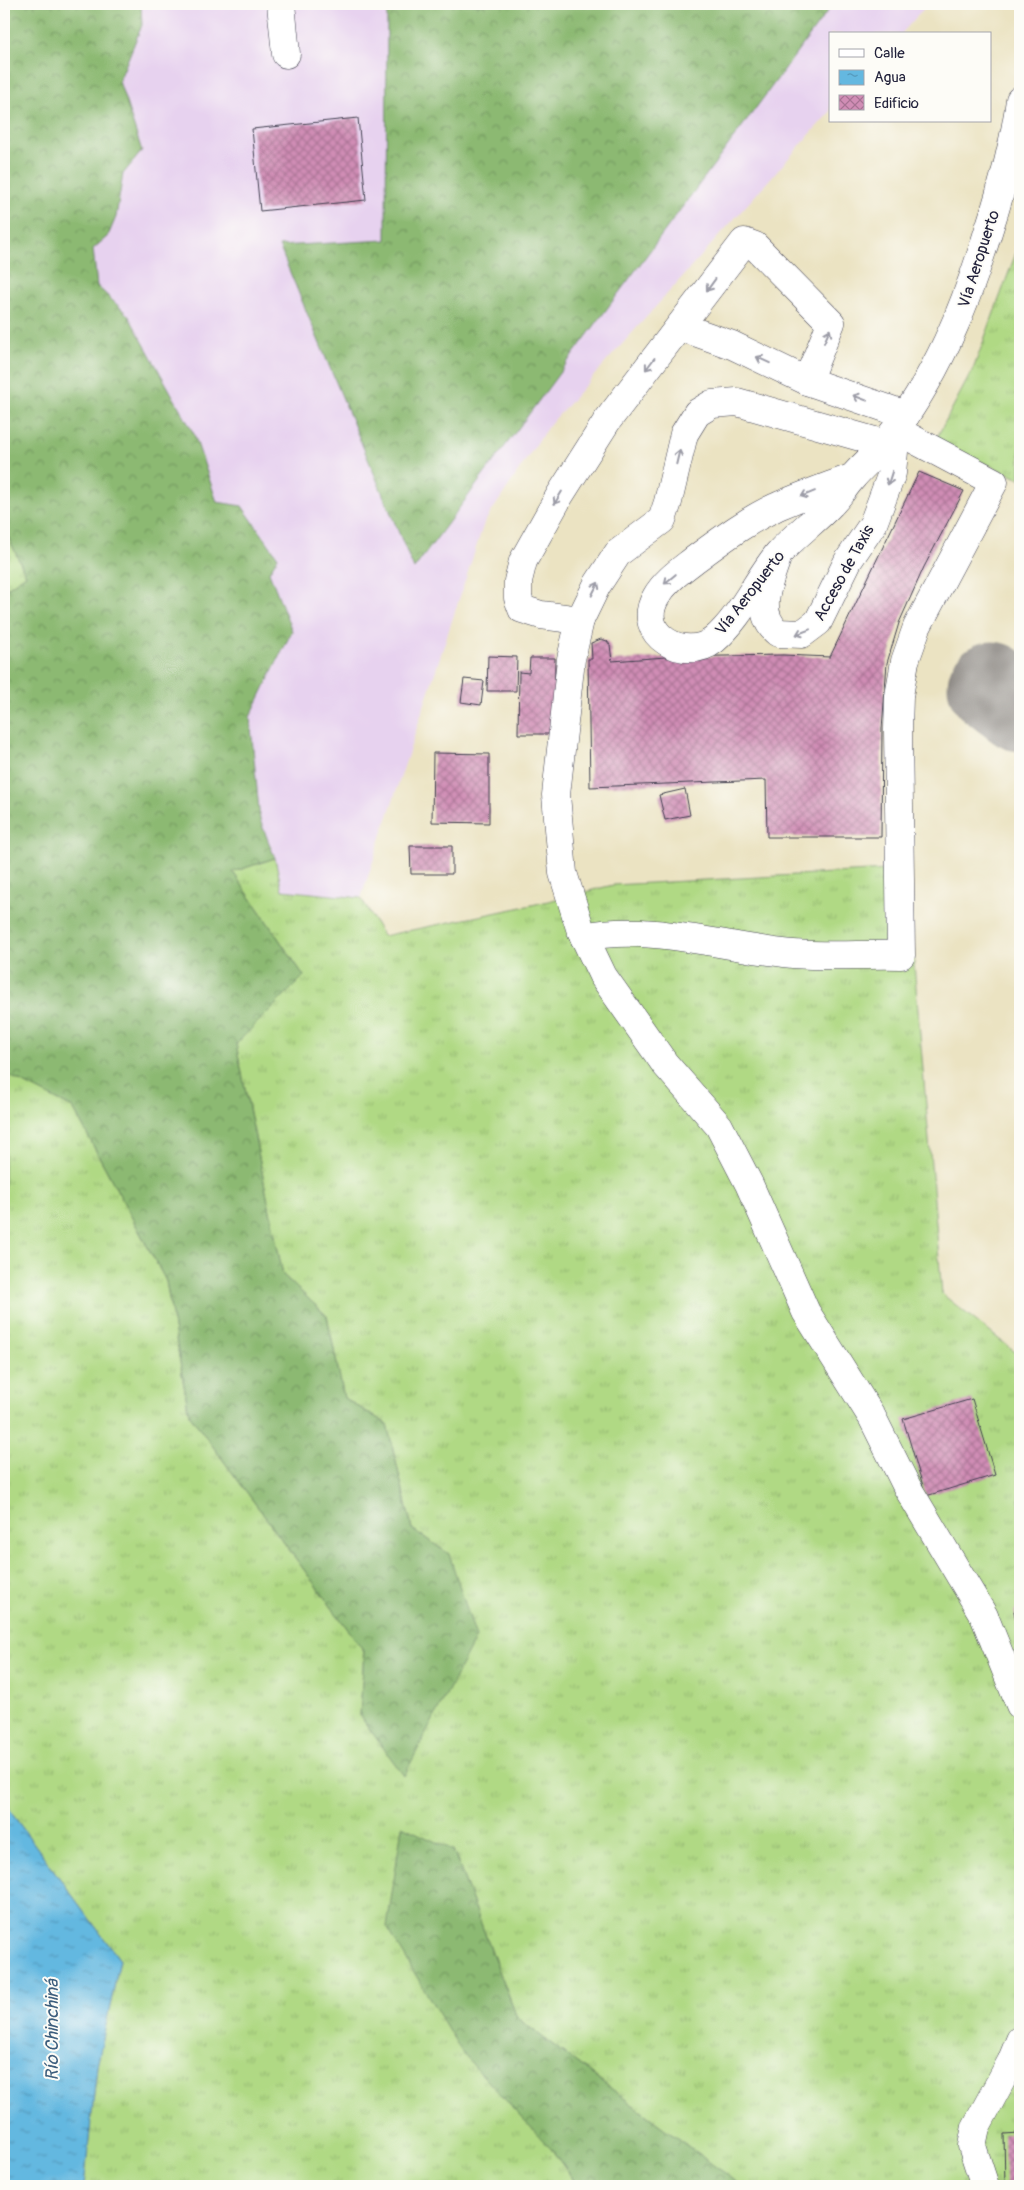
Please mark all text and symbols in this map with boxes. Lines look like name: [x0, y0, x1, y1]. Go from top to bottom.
legend: [829, 32, 992, 122]
text: Calle: [874, 44, 905, 63]
text: Agua: [874, 68, 906, 87]
text: Edificio: [874, 94, 919, 113]
street label: Vía Aeropuerto: [954, 207, 1004, 310]
one-way arrow: [706, 278, 716, 292]
one-way arrow: [822, 329, 832, 344]
one-way arrow: [756, 354, 771, 364]
one-way arrow: [644, 357, 655, 370]
one-way arrow: [853, 393, 868, 402]
one-way arrow: [674, 450, 683, 466]
one-way arrow: [884, 470, 894, 486]
one-way arrow: [801, 490, 816, 500]
one-way arrow: [553, 491, 563, 505]
street label: Acceso de Taxis: [809, 522, 879, 624]
street label: Vía Aeropuerto: [711, 546, 789, 639]
one-way arrow: [664, 574, 677, 585]
one-way arrow: [591, 582, 600, 597]
one-way arrow: [796, 628, 811, 637]
water label: Río Chinchiná: [41, 1978, 64, 2081]

